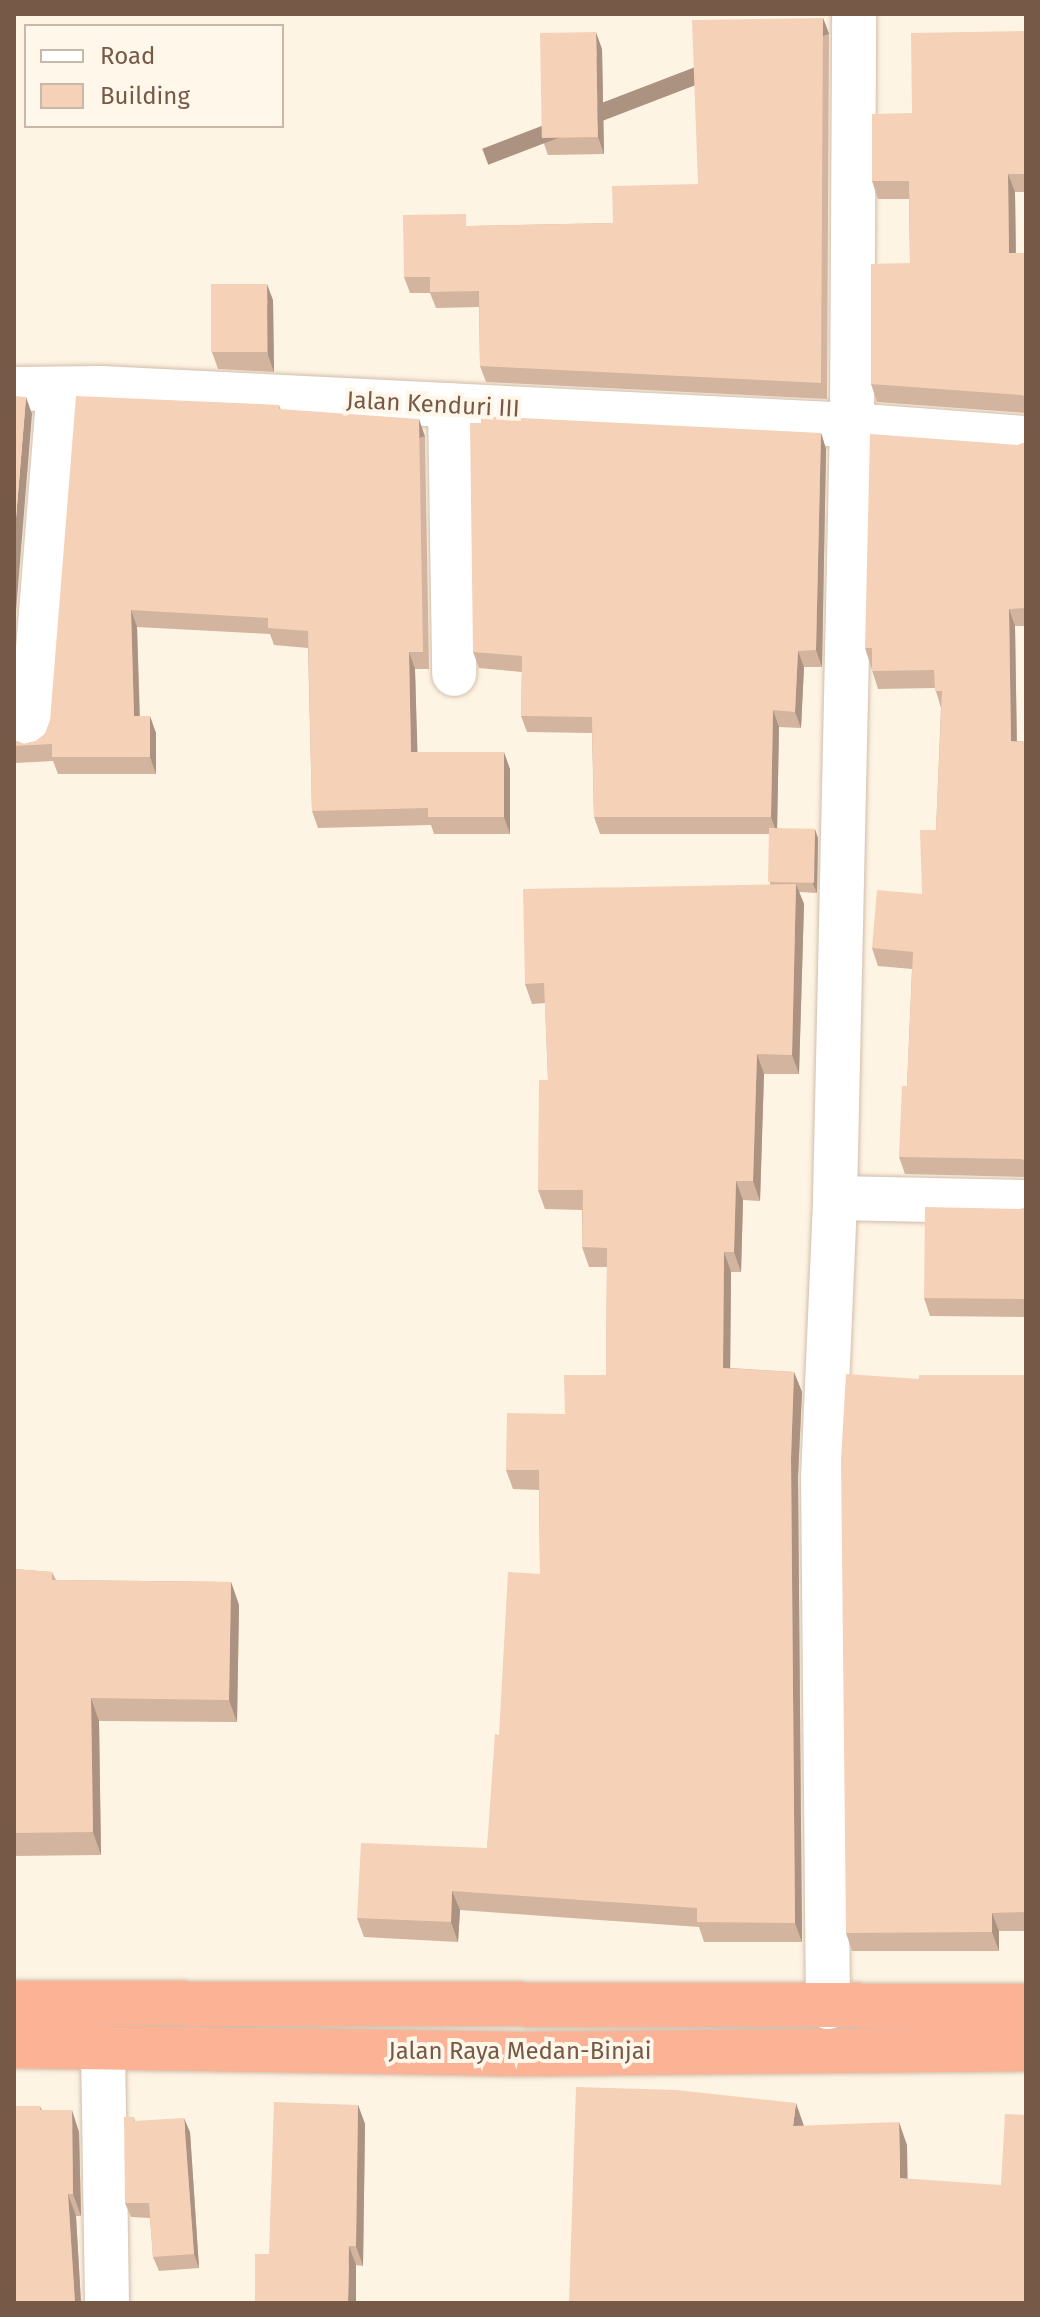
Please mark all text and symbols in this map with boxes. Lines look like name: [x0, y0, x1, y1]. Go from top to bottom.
legend: [24, 24, 284, 128]
text: Road: [100, 42, 155, 70]
text: Building: [100, 82, 190, 110]
street label: Jalan Kenduri III: [346, 386, 520, 424]
street label: Jalan Raya Medan-Binjai: [388, 2038, 652, 2066]

